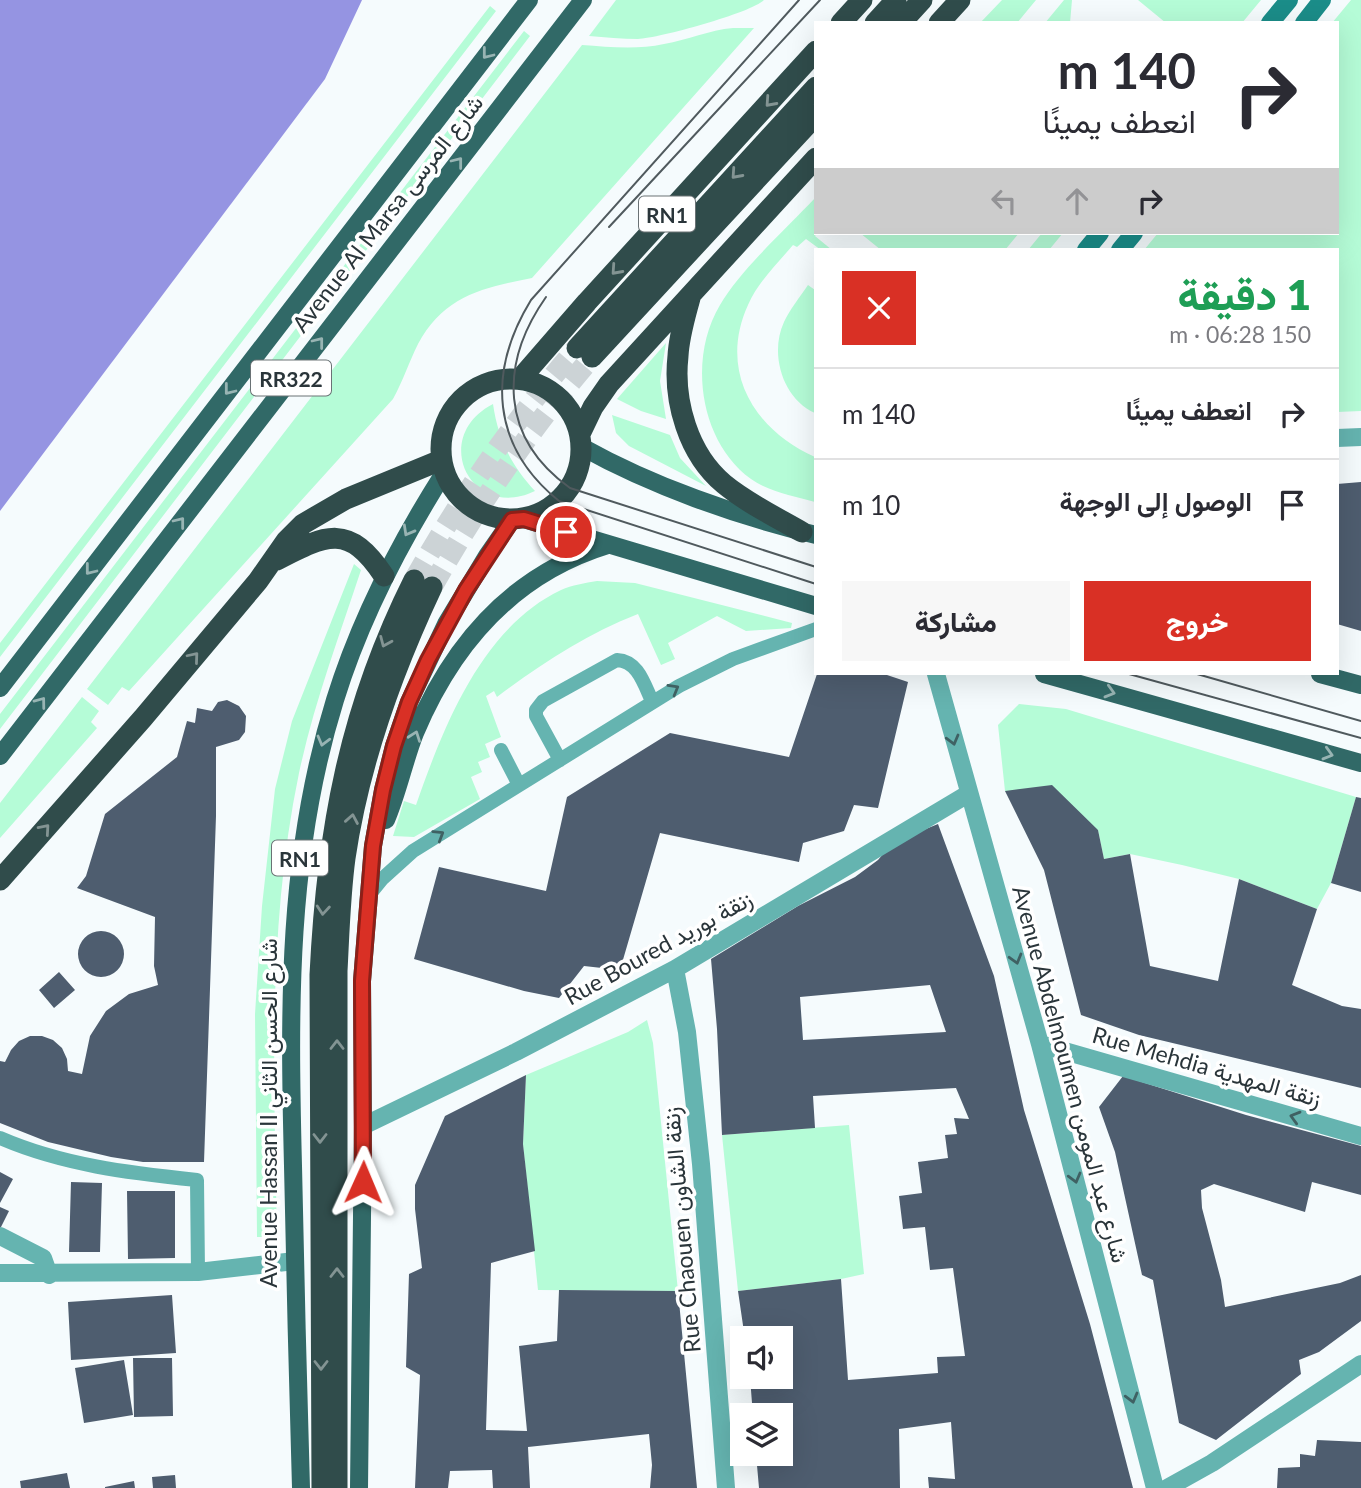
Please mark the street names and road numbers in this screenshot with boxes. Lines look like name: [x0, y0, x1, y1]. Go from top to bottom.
street label: Avenue Al Marsa شارع المرسى: [286, 89, 491, 339]
road number: RN1: [639, 196, 695, 232]
road number: RR322: [251, 360, 331, 396]
road number: RN1: [272, 840, 328, 876]
street label: Avenue Abdelmoumen شارع عبد المومن: [1004, 882, 1135, 1266]
street label: Rue Boured زنقة بوريد: [559, 884, 758, 1012]
street label: Avenue Hassan II شارع الحسن الثاني: [254, 938, 288, 1288]
street label: Rue Mehdia زنقة المهدية: [1089, 1020, 1325, 1114]
street label: Rue Chaouen زنقة الشاون: [656, 1106, 708, 1354]

